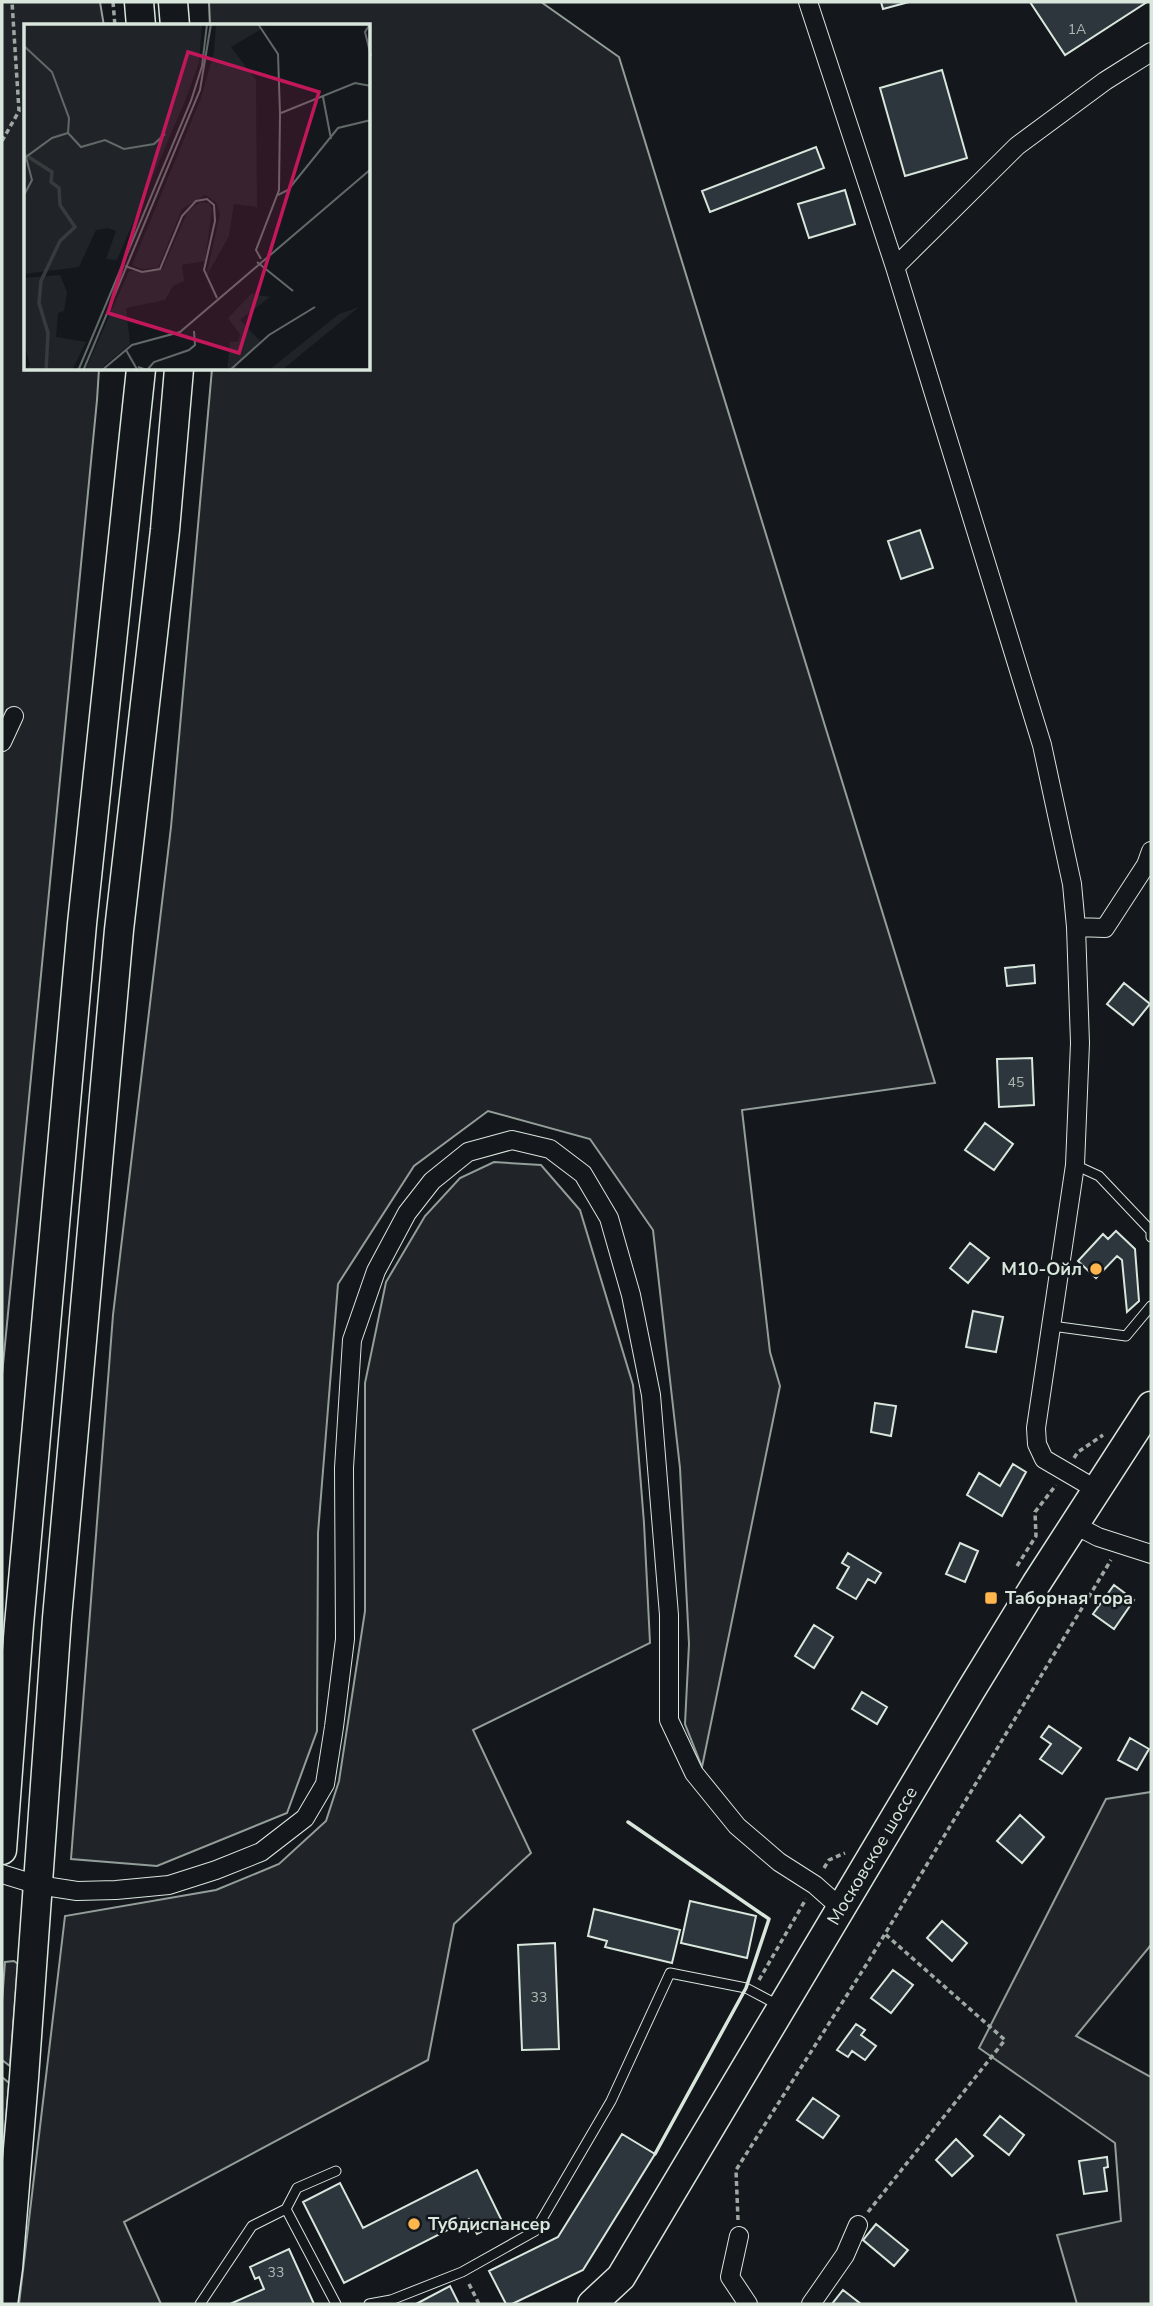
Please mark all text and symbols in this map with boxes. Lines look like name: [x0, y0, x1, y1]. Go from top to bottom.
house number: 1А: [1068, 20, 1086, 39]
inset map: [24, 24, 371, 371]
house number: 45: [1008, 1073, 1024, 1092]
place label: М10-Ойл: [1001, 1257, 1082, 1281]
marker: М10-Ойл: [1088, 1261, 1104, 1277]
place label: Таборная гора: [1005, 1586, 1133, 1610]
marker: Таборная гора: [983, 1590, 999, 1606]
street label: Московское шоссе: [821, 1782, 923, 1930]
house number: 33: [531, 1988, 547, 2007]
place label: Тубдиспансер: [428, 2212, 551, 2236]
marker: Тубдиспансер: [406, 2216, 422, 2232]
house number: 33: [268, 2263, 284, 2282]

